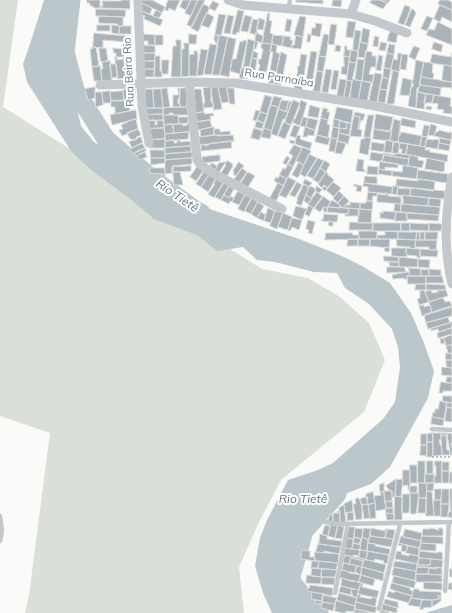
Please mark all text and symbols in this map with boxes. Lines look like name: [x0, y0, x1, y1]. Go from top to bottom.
street label: Rua Beira Rio: [121, 37, 137, 107]
street label: Rua Parnaíba: [243, 66, 315, 90]
water label: Rio Tietê: [153, 176, 201, 216]
water label: Rio Tietê: [279, 492, 327, 506]

